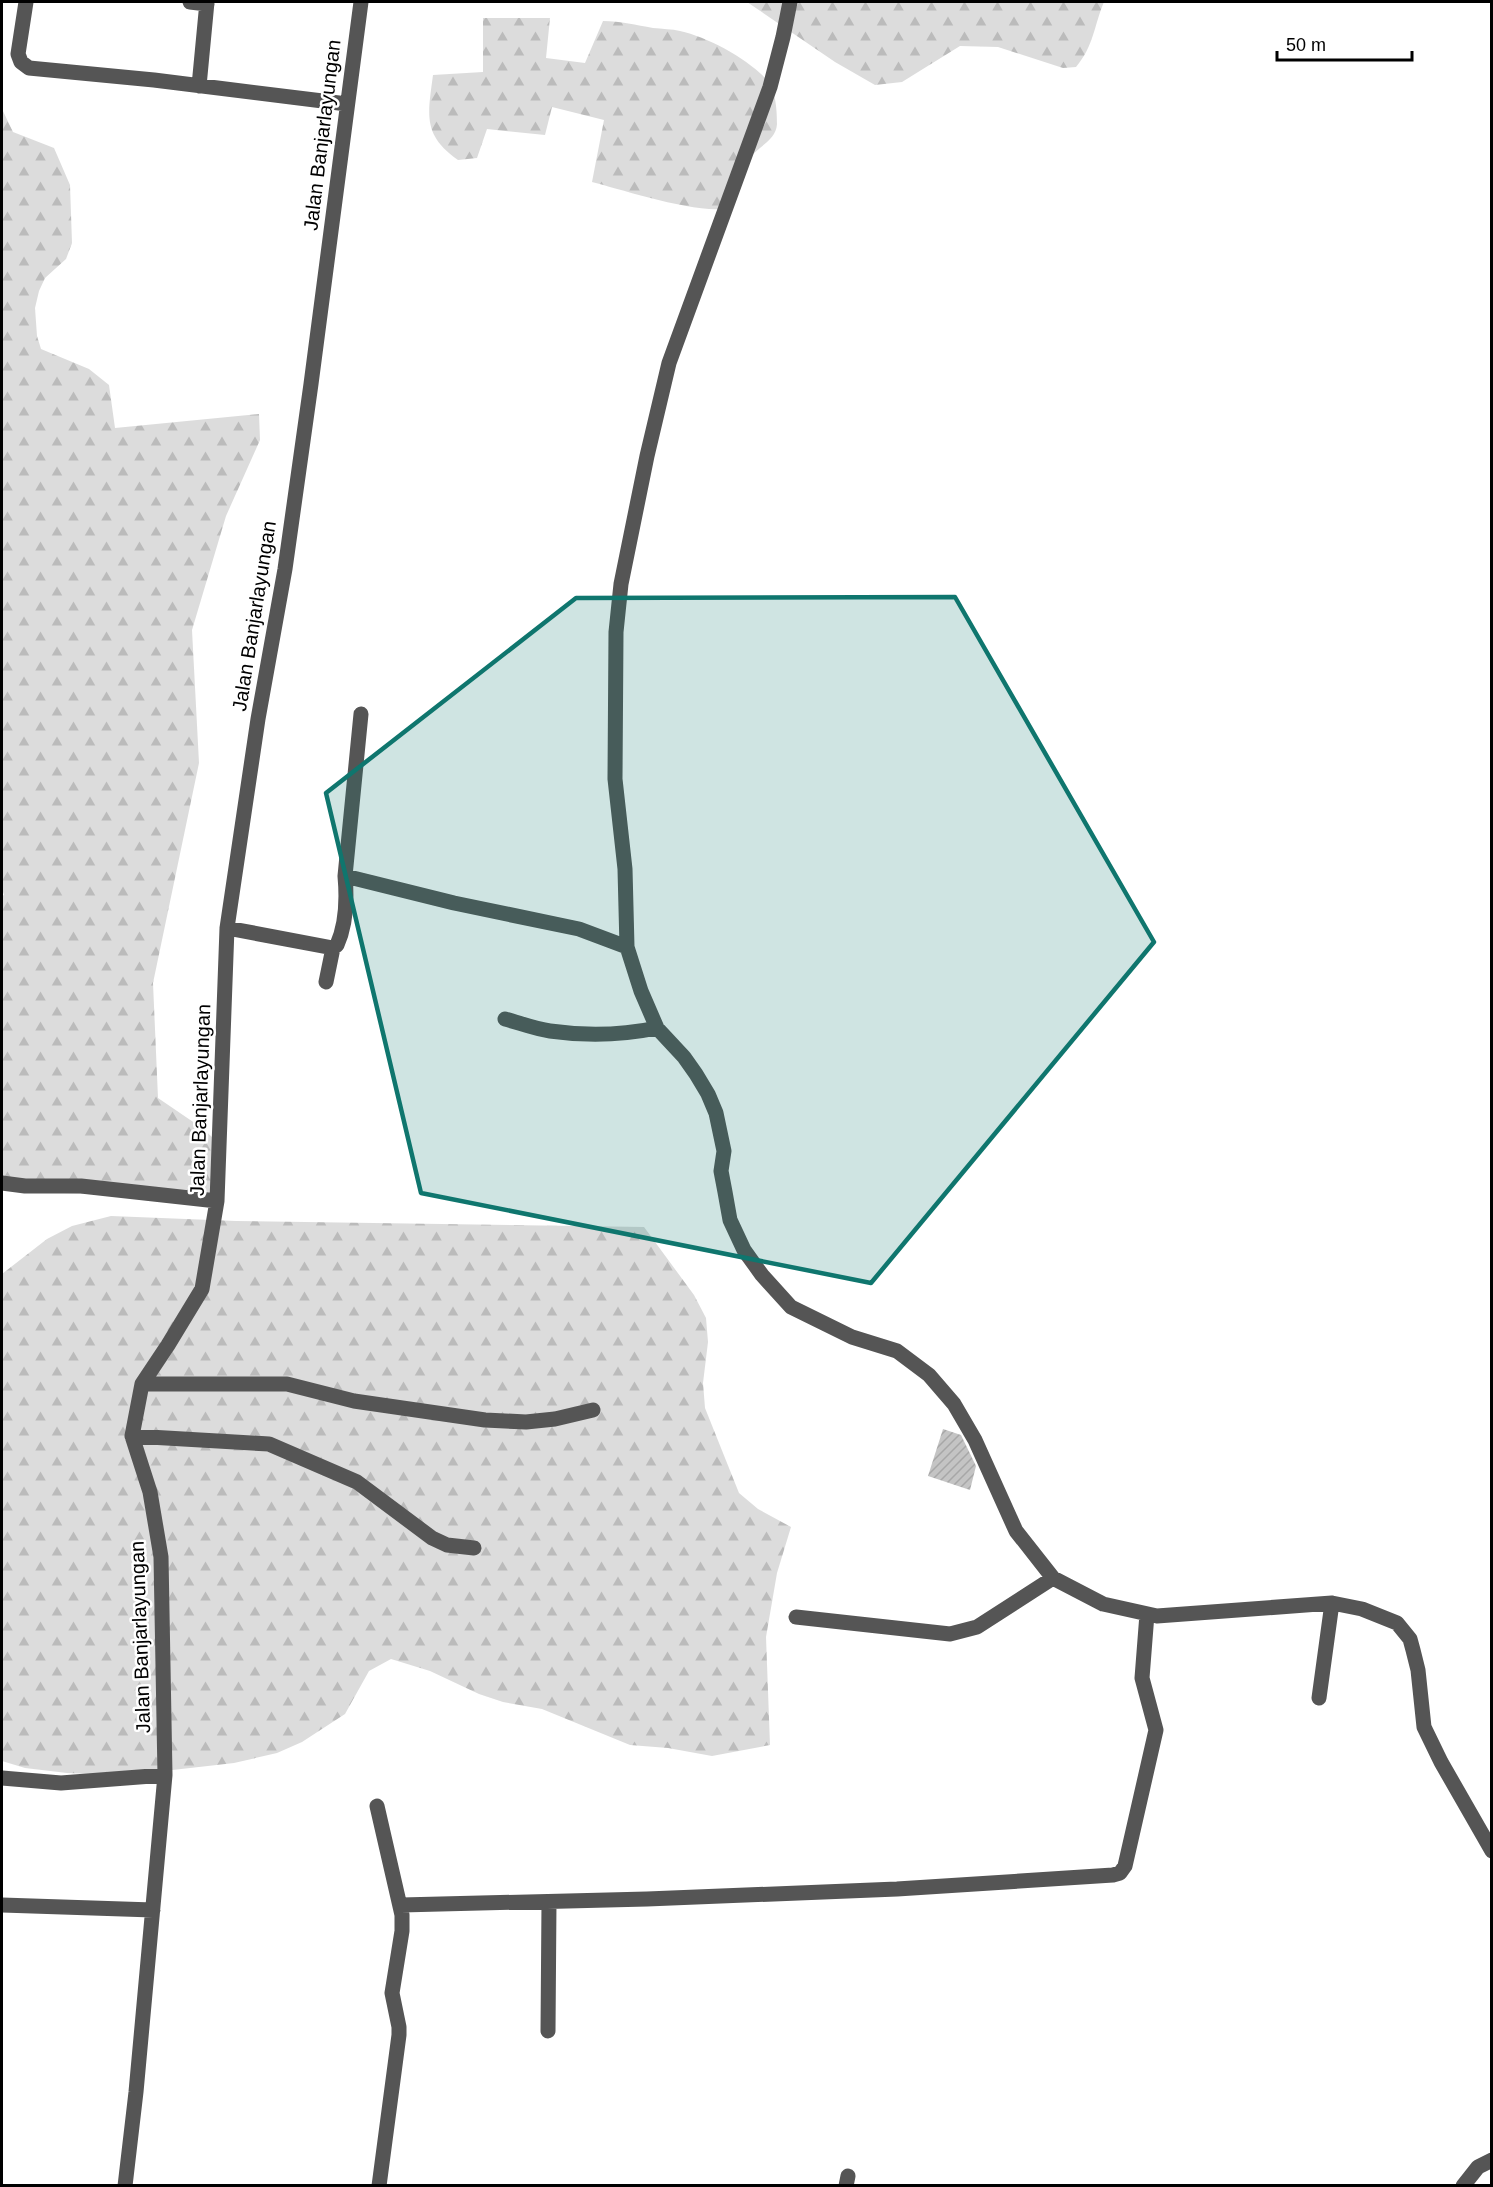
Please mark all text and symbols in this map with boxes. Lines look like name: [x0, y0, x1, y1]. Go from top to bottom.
scale bar: [1277, 24, 1412, 62]
text: 50 m: [1286, 35, 1326, 55]
street label: Jalan Banjarlayungan: [299, 38, 345, 232]
street label: Jalan Banjarlayungan: [228, 519, 280, 713]
street label: Jalan Banjarlayungan: [186, 1003, 214, 1197]
street label: Jalan Banjarlayungan: [126, 1540, 154, 1734]

